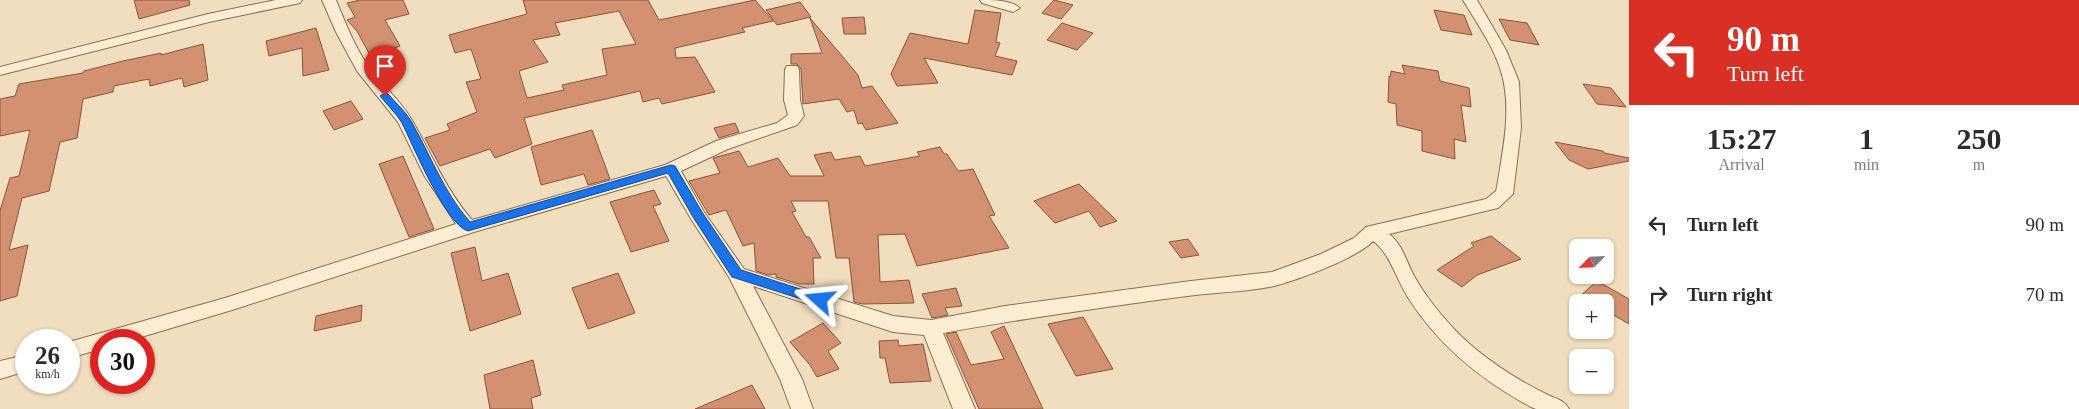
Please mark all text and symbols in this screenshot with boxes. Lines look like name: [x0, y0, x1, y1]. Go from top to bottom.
icon: left: [1644, 20, 1709, 85]
text: 90 m: [1727, 20, 1800, 59]
pin: [364, 45, 406, 96]
icon: arrive: [371, 52, 399, 80]
text: Turn left: [1727, 61, 1804, 86]
text: 15:27: [1707, 122, 1777, 155]
text: 1: [1859, 122, 1874, 155]
text: 250: [1956, 122, 2001, 155]
text: Arrival: [1718, 156, 1765, 173]
text: min: [1854, 156, 1879, 173]
text: m: [1973, 156, 1985, 173]
icon: left: [1644, 211, 1672, 239]
text: Turn left: [1687, 214, 1759, 235]
text: 90 m: [2025, 214, 2064, 235]
north arrow: [1569, 239, 1614, 284]
map controls: [1569, 239, 1614, 394]
position arrow: [793, 273, 845, 325]
icon: right: [1644, 281, 1672, 309]
text: Turn right: [1687, 284, 1772, 305]
text: 70 m: [2025, 284, 2064, 305]
button: +: [1569, 294, 1614, 339]
speed limit sign: 30: [90, 329, 155, 394]
text: 26: [35, 342, 60, 369]
button: −: [1569, 349, 1614, 394]
text: km/h: [35, 367, 60, 381]

